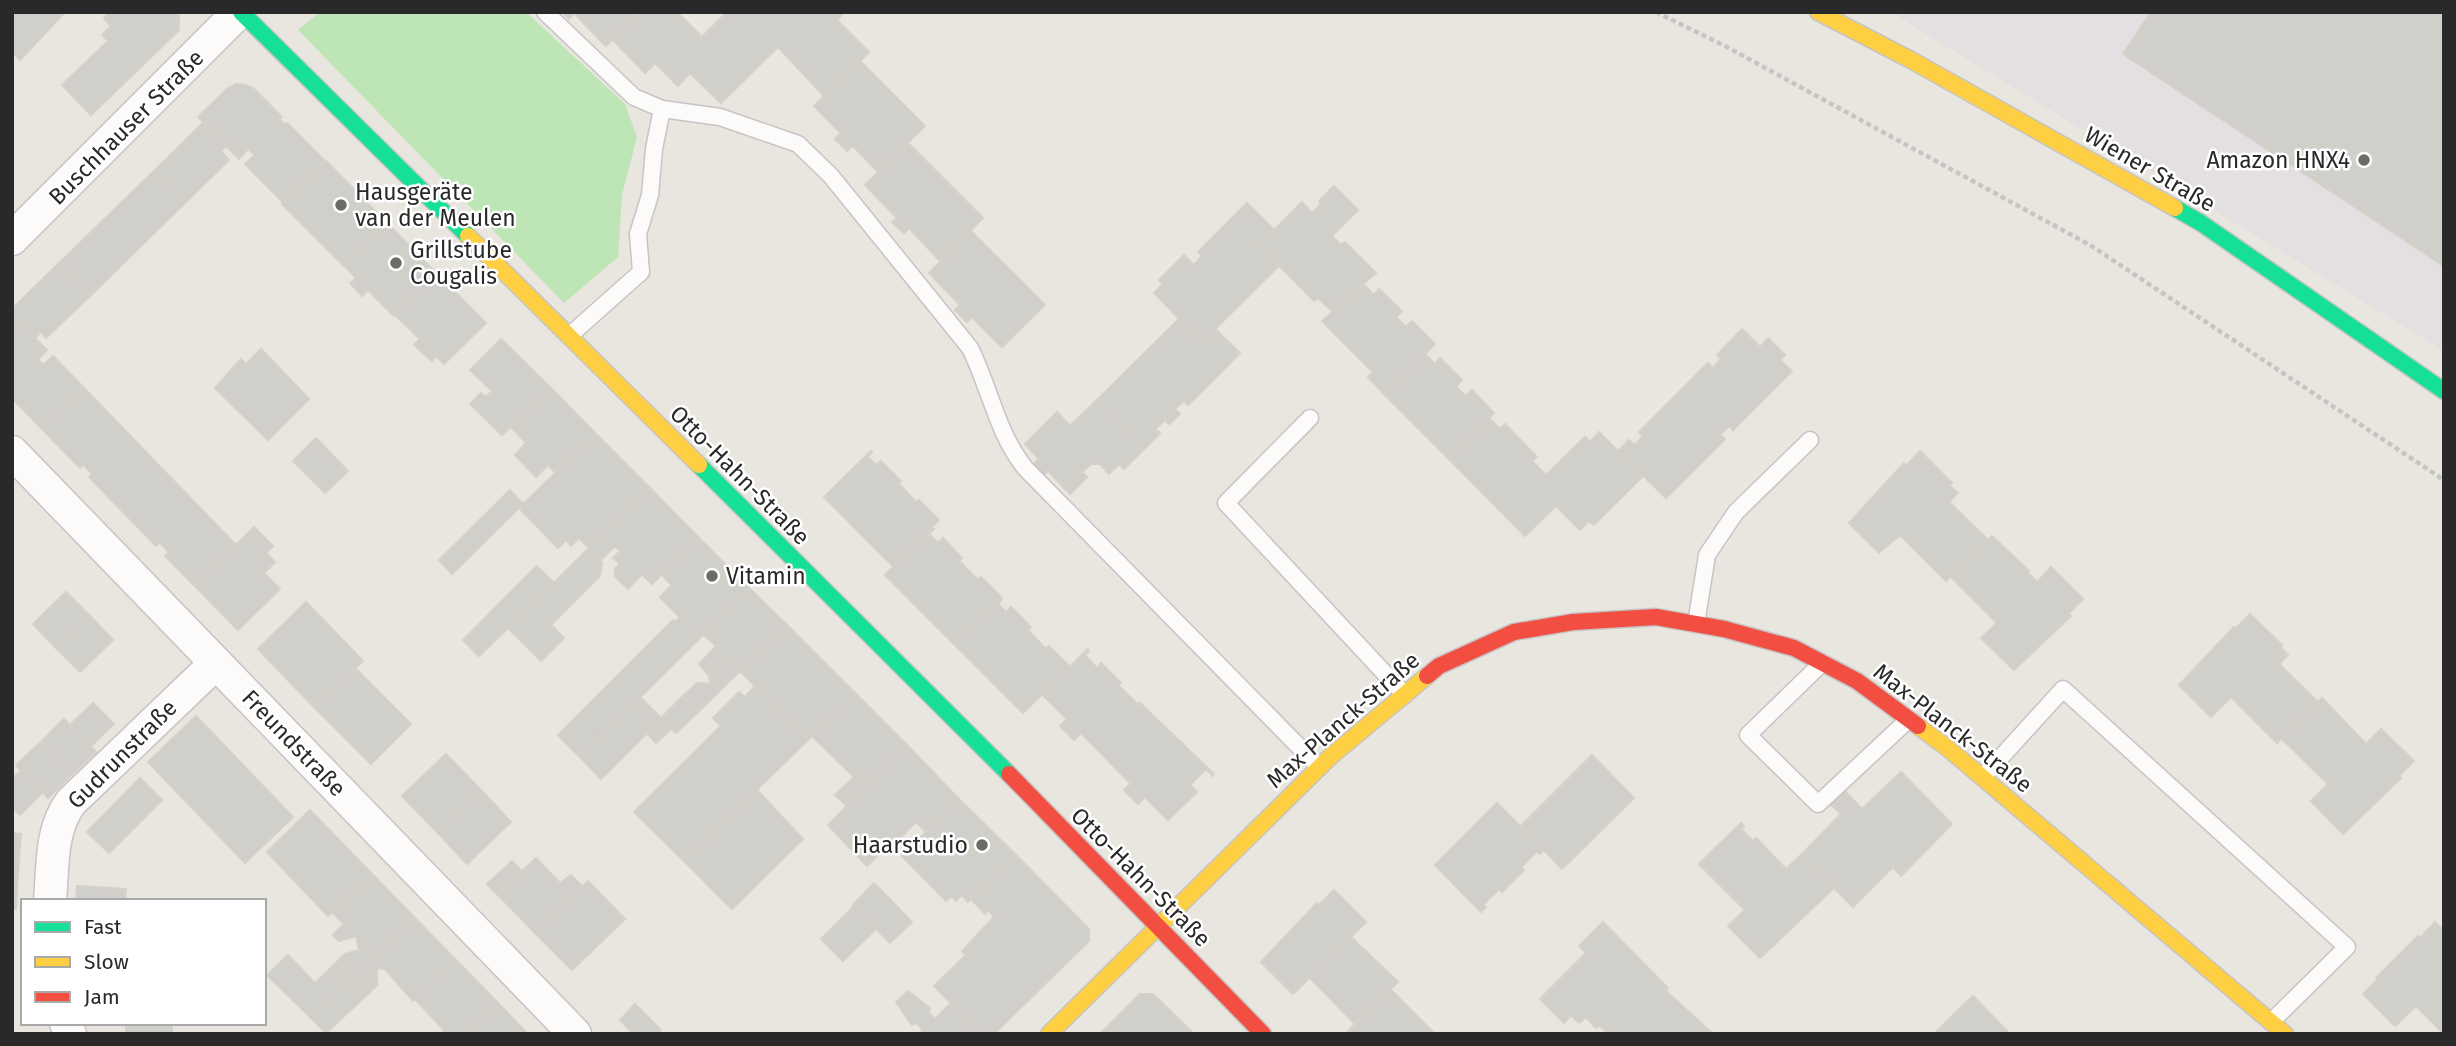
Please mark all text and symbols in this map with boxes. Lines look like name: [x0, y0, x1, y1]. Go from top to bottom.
street label: Buschhauser Straße: [43, 44, 209, 210]
street label: Wiener Straße: [2080, 120, 2220, 218]
place label: Amazon HNX4: [2206, 146, 2350, 174]
marker: Amazon HNX4: [2356, 152, 2372, 168]
place label: Hausgeräte van der Meulen: [355, 178, 516, 232]
marker: Hausgeräte van der Meulen: [333, 197, 349, 213]
place label: Grillstube Cougalis: [410, 236, 512, 290]
marker: Grillstube Cougalis: [388, 255, 404, 271]
street label: Otto-Hahn-Straße: [664, 399, 816, 551]
place label: Vitamin: [726, 562, 806, 590]
marker: Vitamin: [704, 568, 720, 584]
street label: Max-Planck-Straße: [1261, 646, 1425, 794]
street label: Max-Planck-Straße: [1868, 657, 2038, 799]
street label: Freundstraße: [236, 684, 352, 802]
street label: Gudrunstraße: [61, 693, 183, 815]
street label: Otto-Hahn-Straße: [1065, 801, 1217, 953]
place label: Haarstudio: [853, 831, 968, 859]
marker: Haarstudio: [974, 837, 990, 853]
legend: [21, 899, 266, 1025]
text: Fast: [84, 914, 122, 940]
text: Slow: [84, 949, 129, 975]
text: Jam: [84, 984, 120, 1010]

